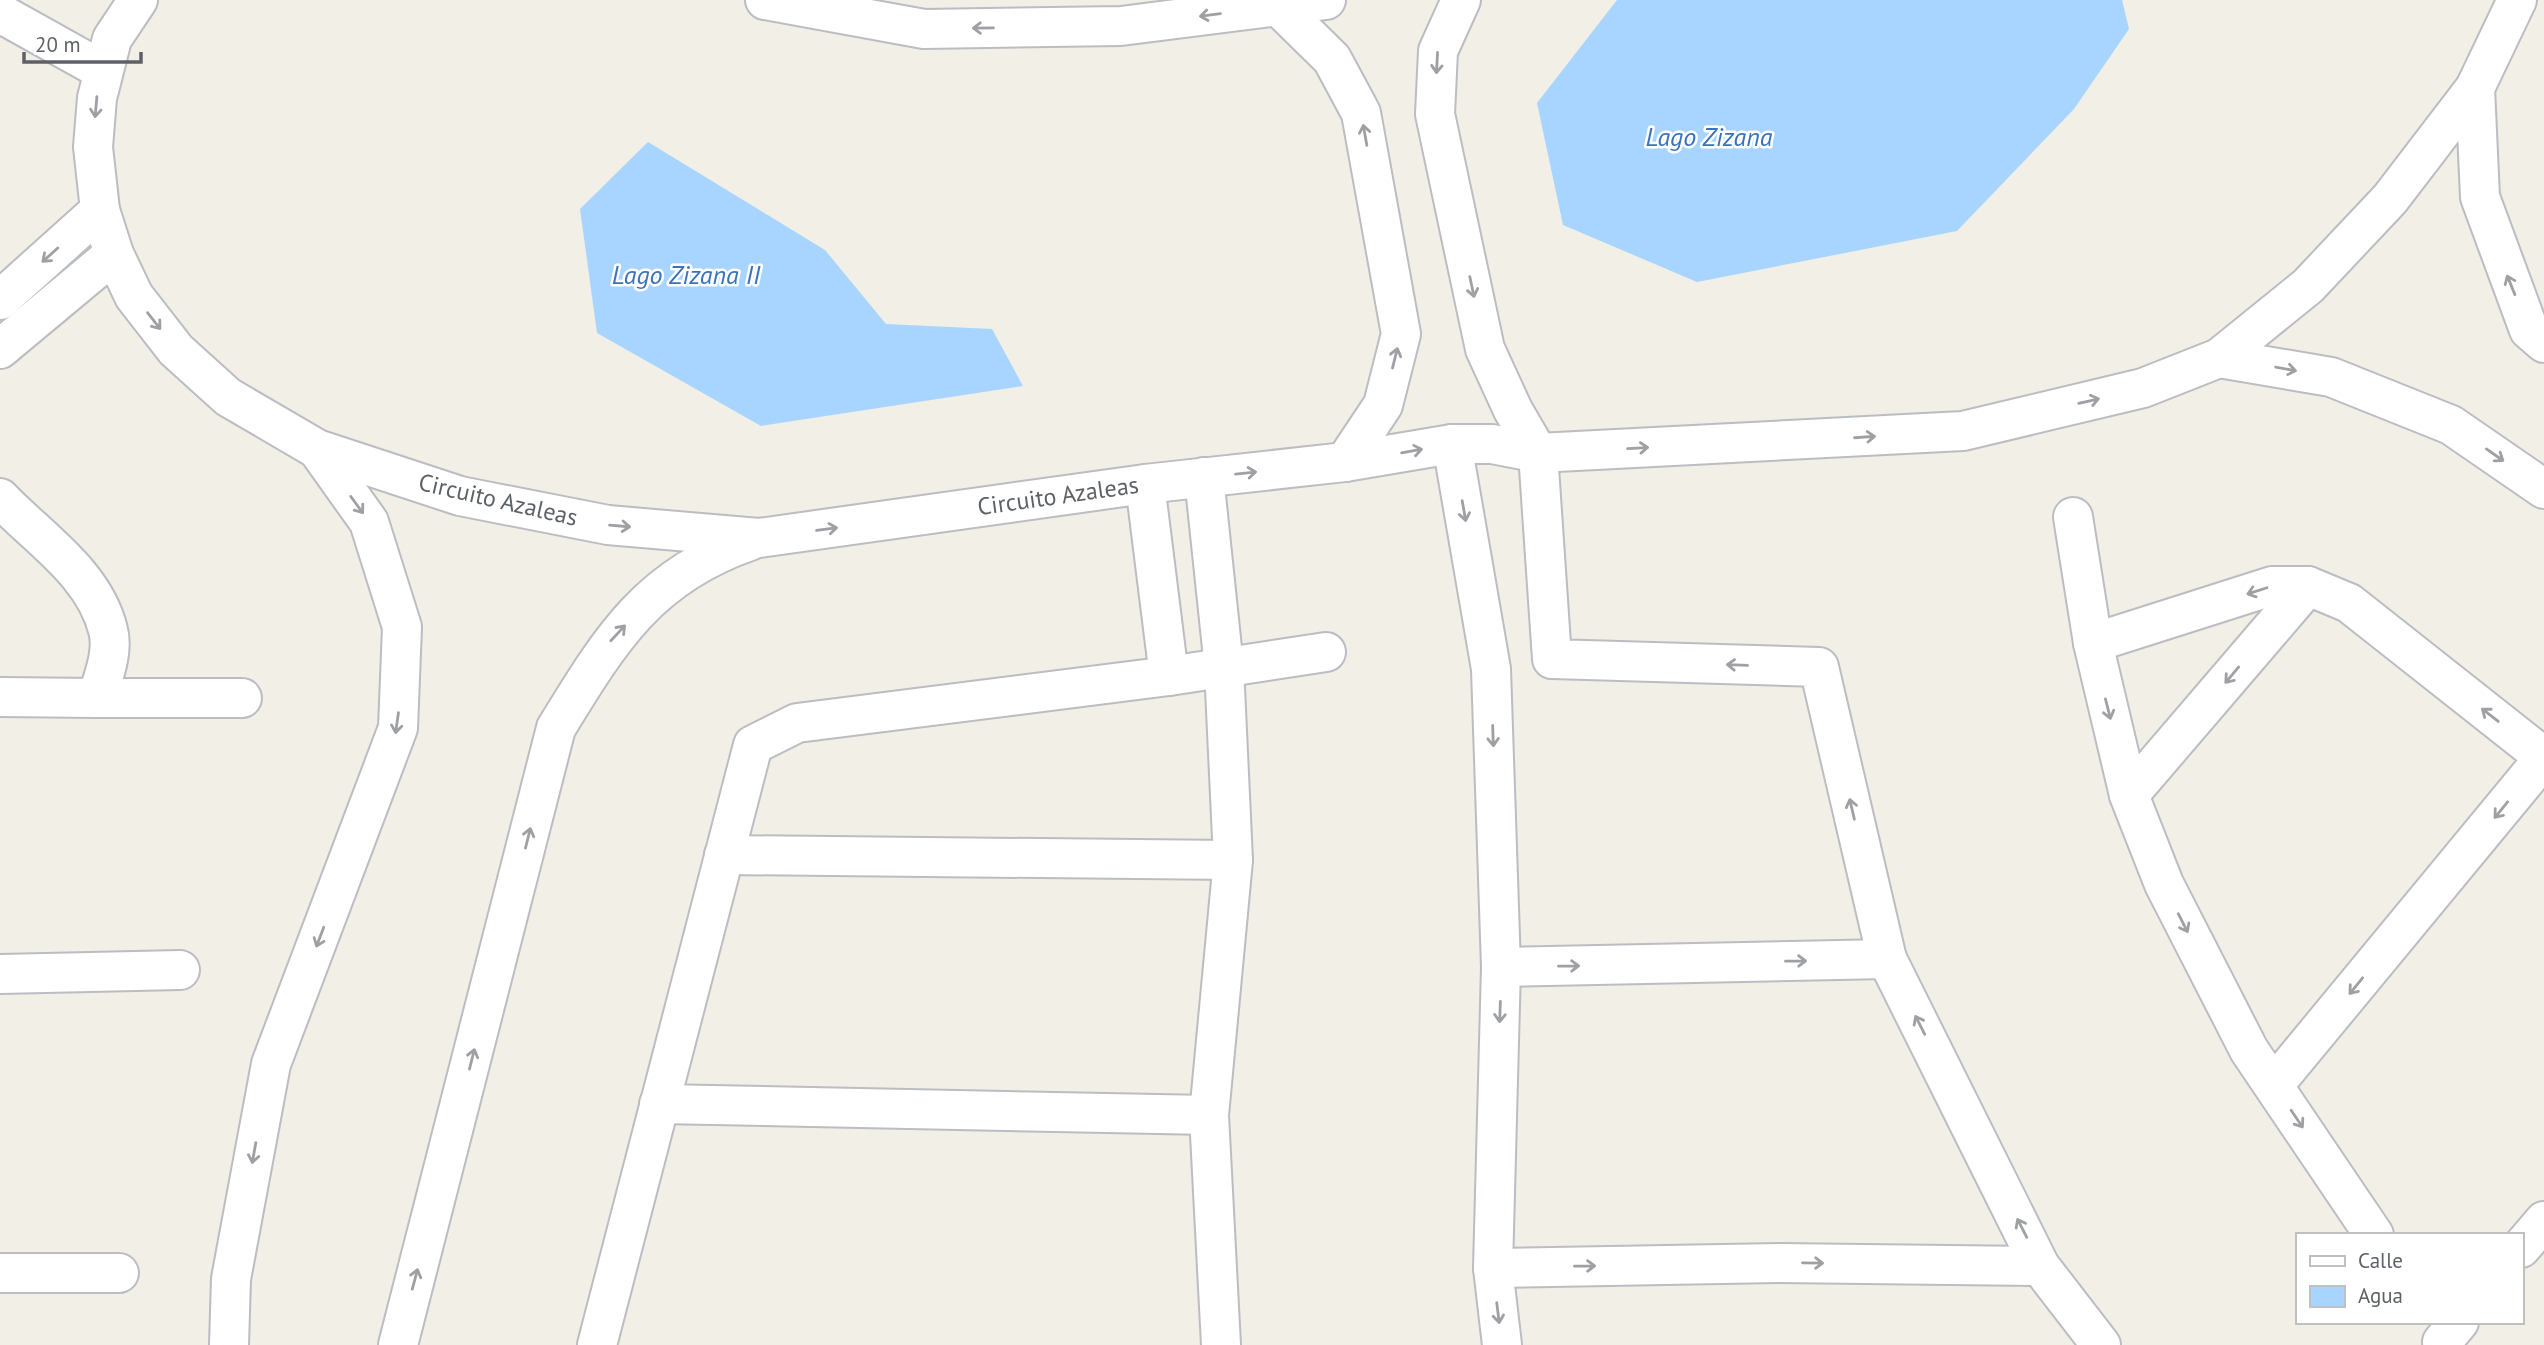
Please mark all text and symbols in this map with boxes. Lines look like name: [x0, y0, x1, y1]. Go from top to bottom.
one-way arrow: [1199, 8, 1222, 21]
scale bar: [24, 21, 142, 65]
one-way arrow: [972, 22, 995, 35]
text: 20 m: [35, 31, 81, 58]
one-way arrow: [1430, 51, 1443, 74]
one-way arrow: [89, 96, 102, 118]
water label: Lago Zizana: [1646, 120, 1773, 153]
one-way arrow: [1358, 124, 1371, 147]
one-way arrow: [41, 247, 59, 263]
water label: Lago Zizana II: [612, 258, 761, 291]
one-way arrow: [2504, 274, 2517, 296]
one-way arrow: [1465, 275, 1479, 298]
one-way arrow: [146, 311, 161, 330]
one-way arrow: [1389, 347, 1402, 370]
one-way arrow: [2275, 363, 2297, 376]
one-way arrow: [2077, 394, 2100, 407]
one-way arrow: [1853, 430, 1876, 443]
one-way arrow: [1626, 442, 1649, 455]
one-way arrow: [1400, 444, 1423, 457]
one-way arrow: [2485, 448, 2504, 462]
street label: Circuito Azaleas: [416, 466, 581, 533]
one-way arrow: [1234, 466, 1257, 479]
street label: Circuito Azaleas: [975, 469, 1140, 522]
one-way arrow: [350, 495, 364, 514]
one-way arrow: [1458, 499, 1471, 522]
one-way arrow: [608, 520, 631, 533]
one-way arrow: [815, 522, 837, 535]
one-way arrow: [2246, 585, 2268, 598]
one-way arrow: [610, 625, 627, 642]
one-way arrow: [1726, 658, 1749, 671]
one-way arrow: [2224, 666, 2240, 684]
one-way arrow: [2102, 697, 2116, 720]
one-way arrow: [2482, 708, 2500, 723]
one-way arrow: [391, 711, 404, 734]
one-way arrow: [1487, 724, 1500, 747]
one-way arrow: [1845, 798, 1858, 821]
one-way arrow: [2493, 801, 2508, 819]
one-way arrow: [522, 827, 535, 850]
one-way arrow: [2177, 912, 2191, 933]
one-way arrow: [313, 925, 326, 947]
one-way arrow: [1785, 954, 1808, 968]
one-way arrow: [1557, 959, 1580, 972]
one-way arrow: [2348, 977, 2364, 995]
one-way arrow: [1493, 1001, 1506, 1024]
one-way arrow: [1912, 1015, 1926, 1036]
one-way arrow: [466, 1048, 479, 1071]
one-way arrow: [2290, 1109, 2304, 1128]
one-way arrow: [247, 1141, 260, 1164]
one-way arrow: [2014, 1218, 2028, 1239]
legend: [2296, 1233, 2523, 1324]
text: Calle: [2358, 1247, 2403, 1274]
one-way arrow: [1801, 1256, 1824, 1270]
one-way arrow: [1574, 1260, 1597, 1273]
one-way arrow: [409, 1268, 422, 1291]
text: Agua: [2358, 1282, 2403, 1309]
one-way arrow: [1492, 1301, 1505, 1324]

